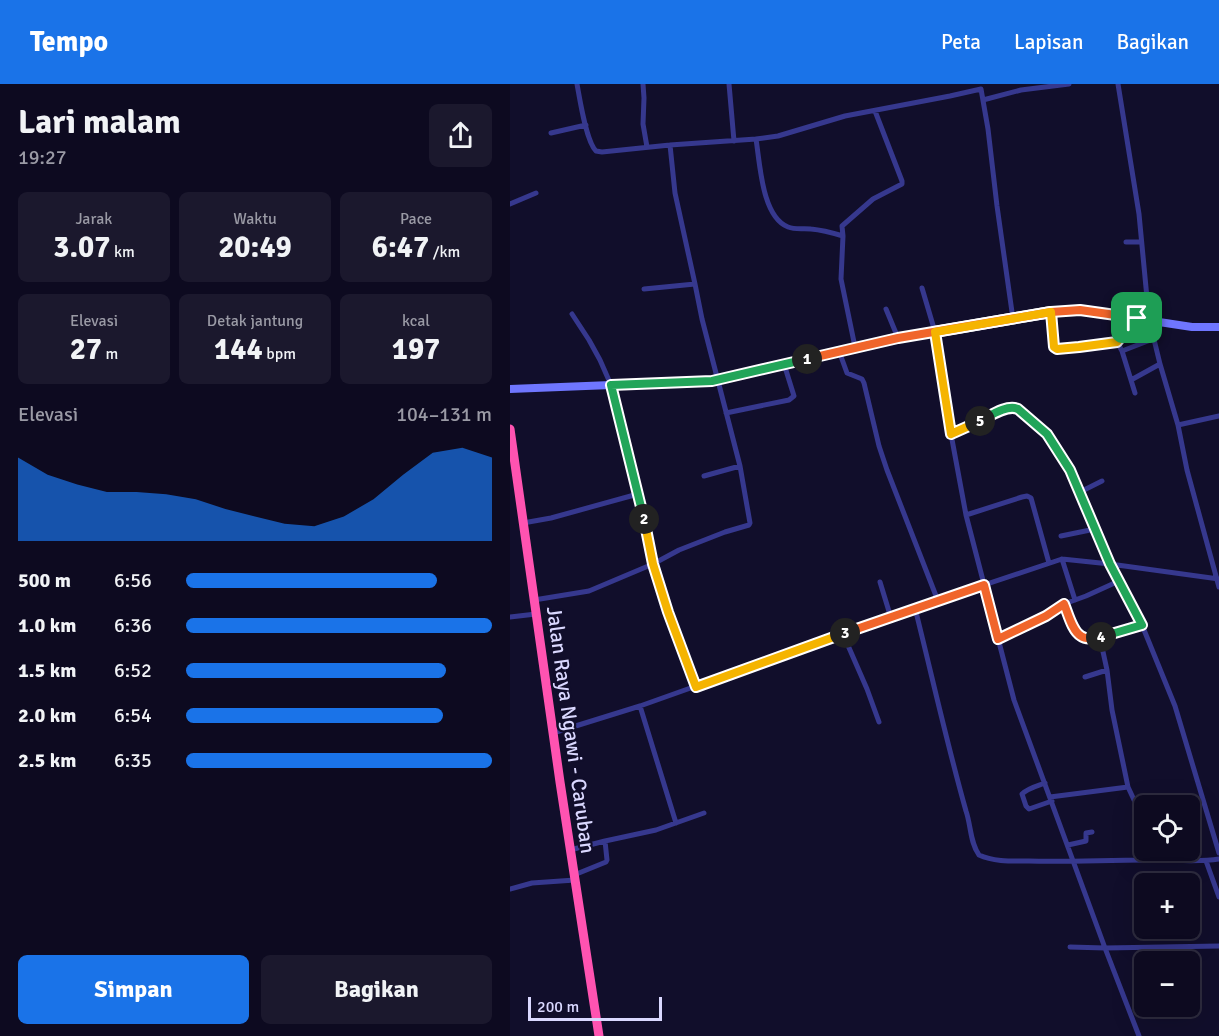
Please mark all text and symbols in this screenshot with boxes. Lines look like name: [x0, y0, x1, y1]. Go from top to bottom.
text: Tempo: [30, 25, 108, 59]
text: Peta: [941, 29, 981, 55]
text: Lapisan: [1014, 29, 1083, 55]
text: Bagikan: [1116, 29, 1189, 55]
text: Lari malam: [18, 102, 181, 143]
button: share: [429, 104, 492, 167]
text: 19:27: [18, 145, 67, 170]
text: Jarak: [76, 209, 112, 229]
text: Waktu: [233, 209, 277, 229]
text: Pace: [400, 209, 432, 229]
text: 3.07: [53, 229, 110, 266]
text: 20:49: [218, 229, 292, 266]
text: 6:47: [372, 229, 429, 266]
text: km: [110, 242, 135, 262]
text: /km: [429, 242, 460, 262]
pin: [1111, 292, 1162, 343]
icon: arrive: [1120, 301, 1153, 334]
text: Elevasi: [70, 311, 118, 331]
text: Detak jantung: [207, 311, 303, 331]
text: kcal: [402, 311, 430, 331]
text: 27: [70, 331, 102, 368]
text: 144: [214, 331, 263, 368]
text: 197: [392, 331, 440, 368]
text: m: [102, 344, 118, 364]
text: bpm: [263, 344, 296, 364]
pin: 1: [792, 344, 822, 374]
text: 1: [803, 349, 811, 369]
text: Elevasi: [18, 402, 78, 427]
text: 104–131 m: [396, 402, 492, 427]
pin: 5: [965, 406, 995, 436]
text: 5: [976, 411, 984, 431]
pin: 2: [629, 504, 659, 534]
text: 2: [640, 509, 648, 529]
text: 500 m: [18, 568, 71, 593]
text: 6:56: [114, 568, 152, 593]
street label: Jalan Raya Ngawi - Caruban: [541, 605, 601, 855]
text: 1.0 km: [18, 613, 76, 638]
text: 6:36: [114, 613, 152, 638]
pin: 3: [830, 618, 860, 648]
pin: 4: [1086, 622, 1116, 652]
text: 3: [841, 623, 849, 643]
text: 4: [1097, 627, 1105, 647]
text: 1.5 km: [18, 658, 76, 683]
text: 6:52: [114, 658, 152, 683]
text: 2.0 km: [18, 703, 76, 728]
text: 6:54: [114, 703, 152, 728]
text: 2.5 km: [18, 748, 76, 773]
text: 6:35: [114, 748, 152, 773]
map controls: [1134, 795, 1200, 1017]
button: locate: [1134, 795, 1200, 861]
button: +: [1134, 873, 1200, 939]
button: −: [1134, 951, 1200, 1017]
button: Simpan: [18, 955, 249, 1024]
button: Bagikan: [261, 955, 492, 1024]
scale bar: [528, 994, 662, 1022]
text: 200 m: [537, 997, 579, 1017]

